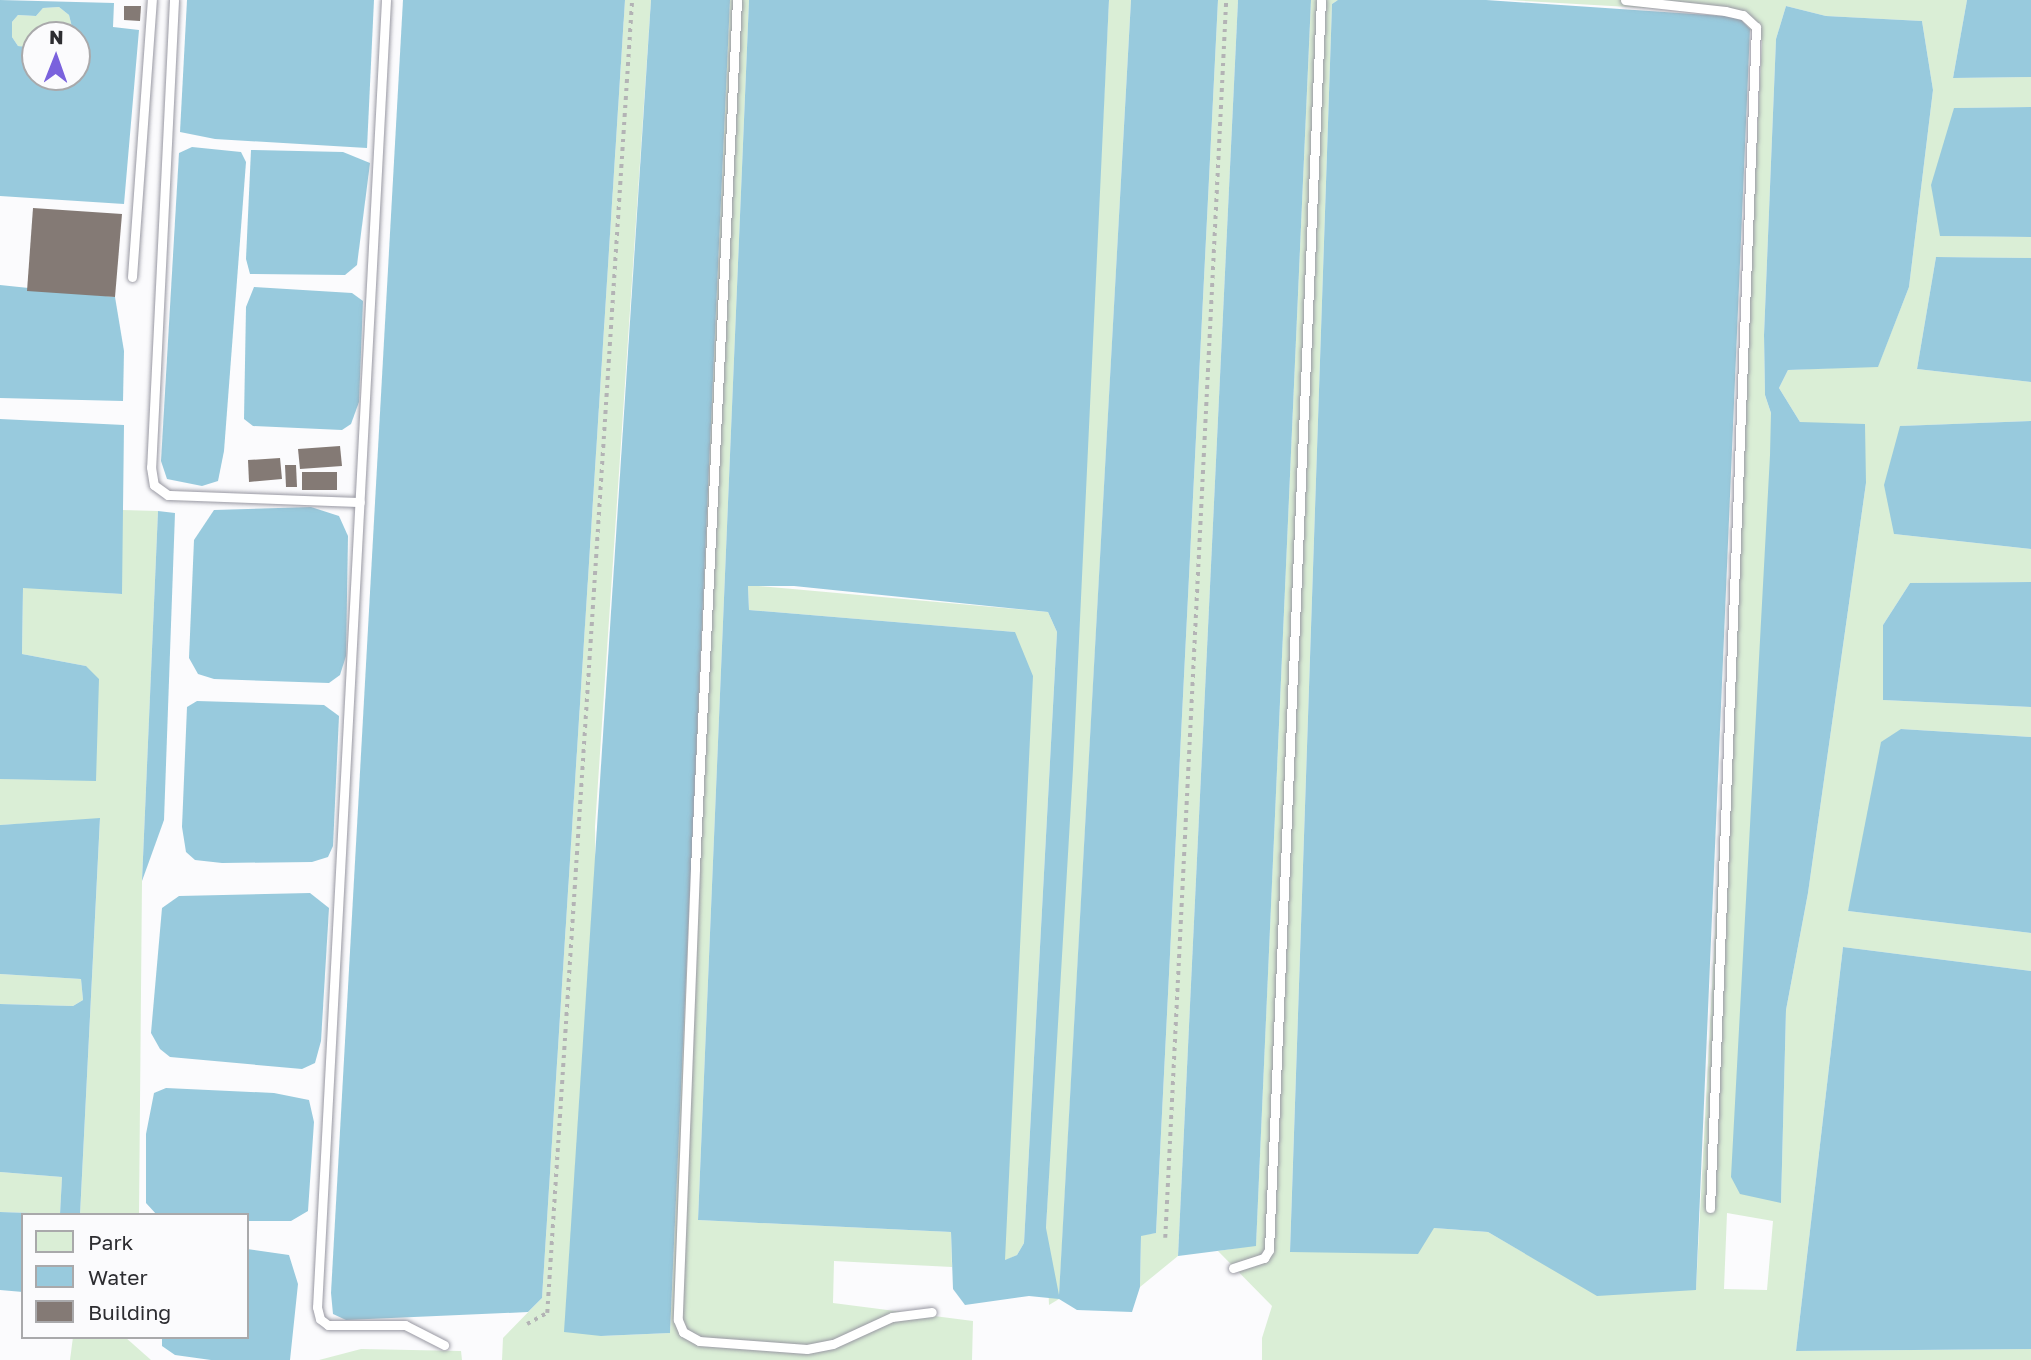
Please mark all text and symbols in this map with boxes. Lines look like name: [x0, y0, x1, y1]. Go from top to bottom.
north arrow: [21, 21, 91, 91]
text: N: [49, 25, 64, 48]
legend: [21, 1213, 248, 1339]
text: Park: [88, 1229, 133, 1255]
text: Water: [88, 1264, 148, 1290]
text: Building: [88, 1299, 171, 1325]

